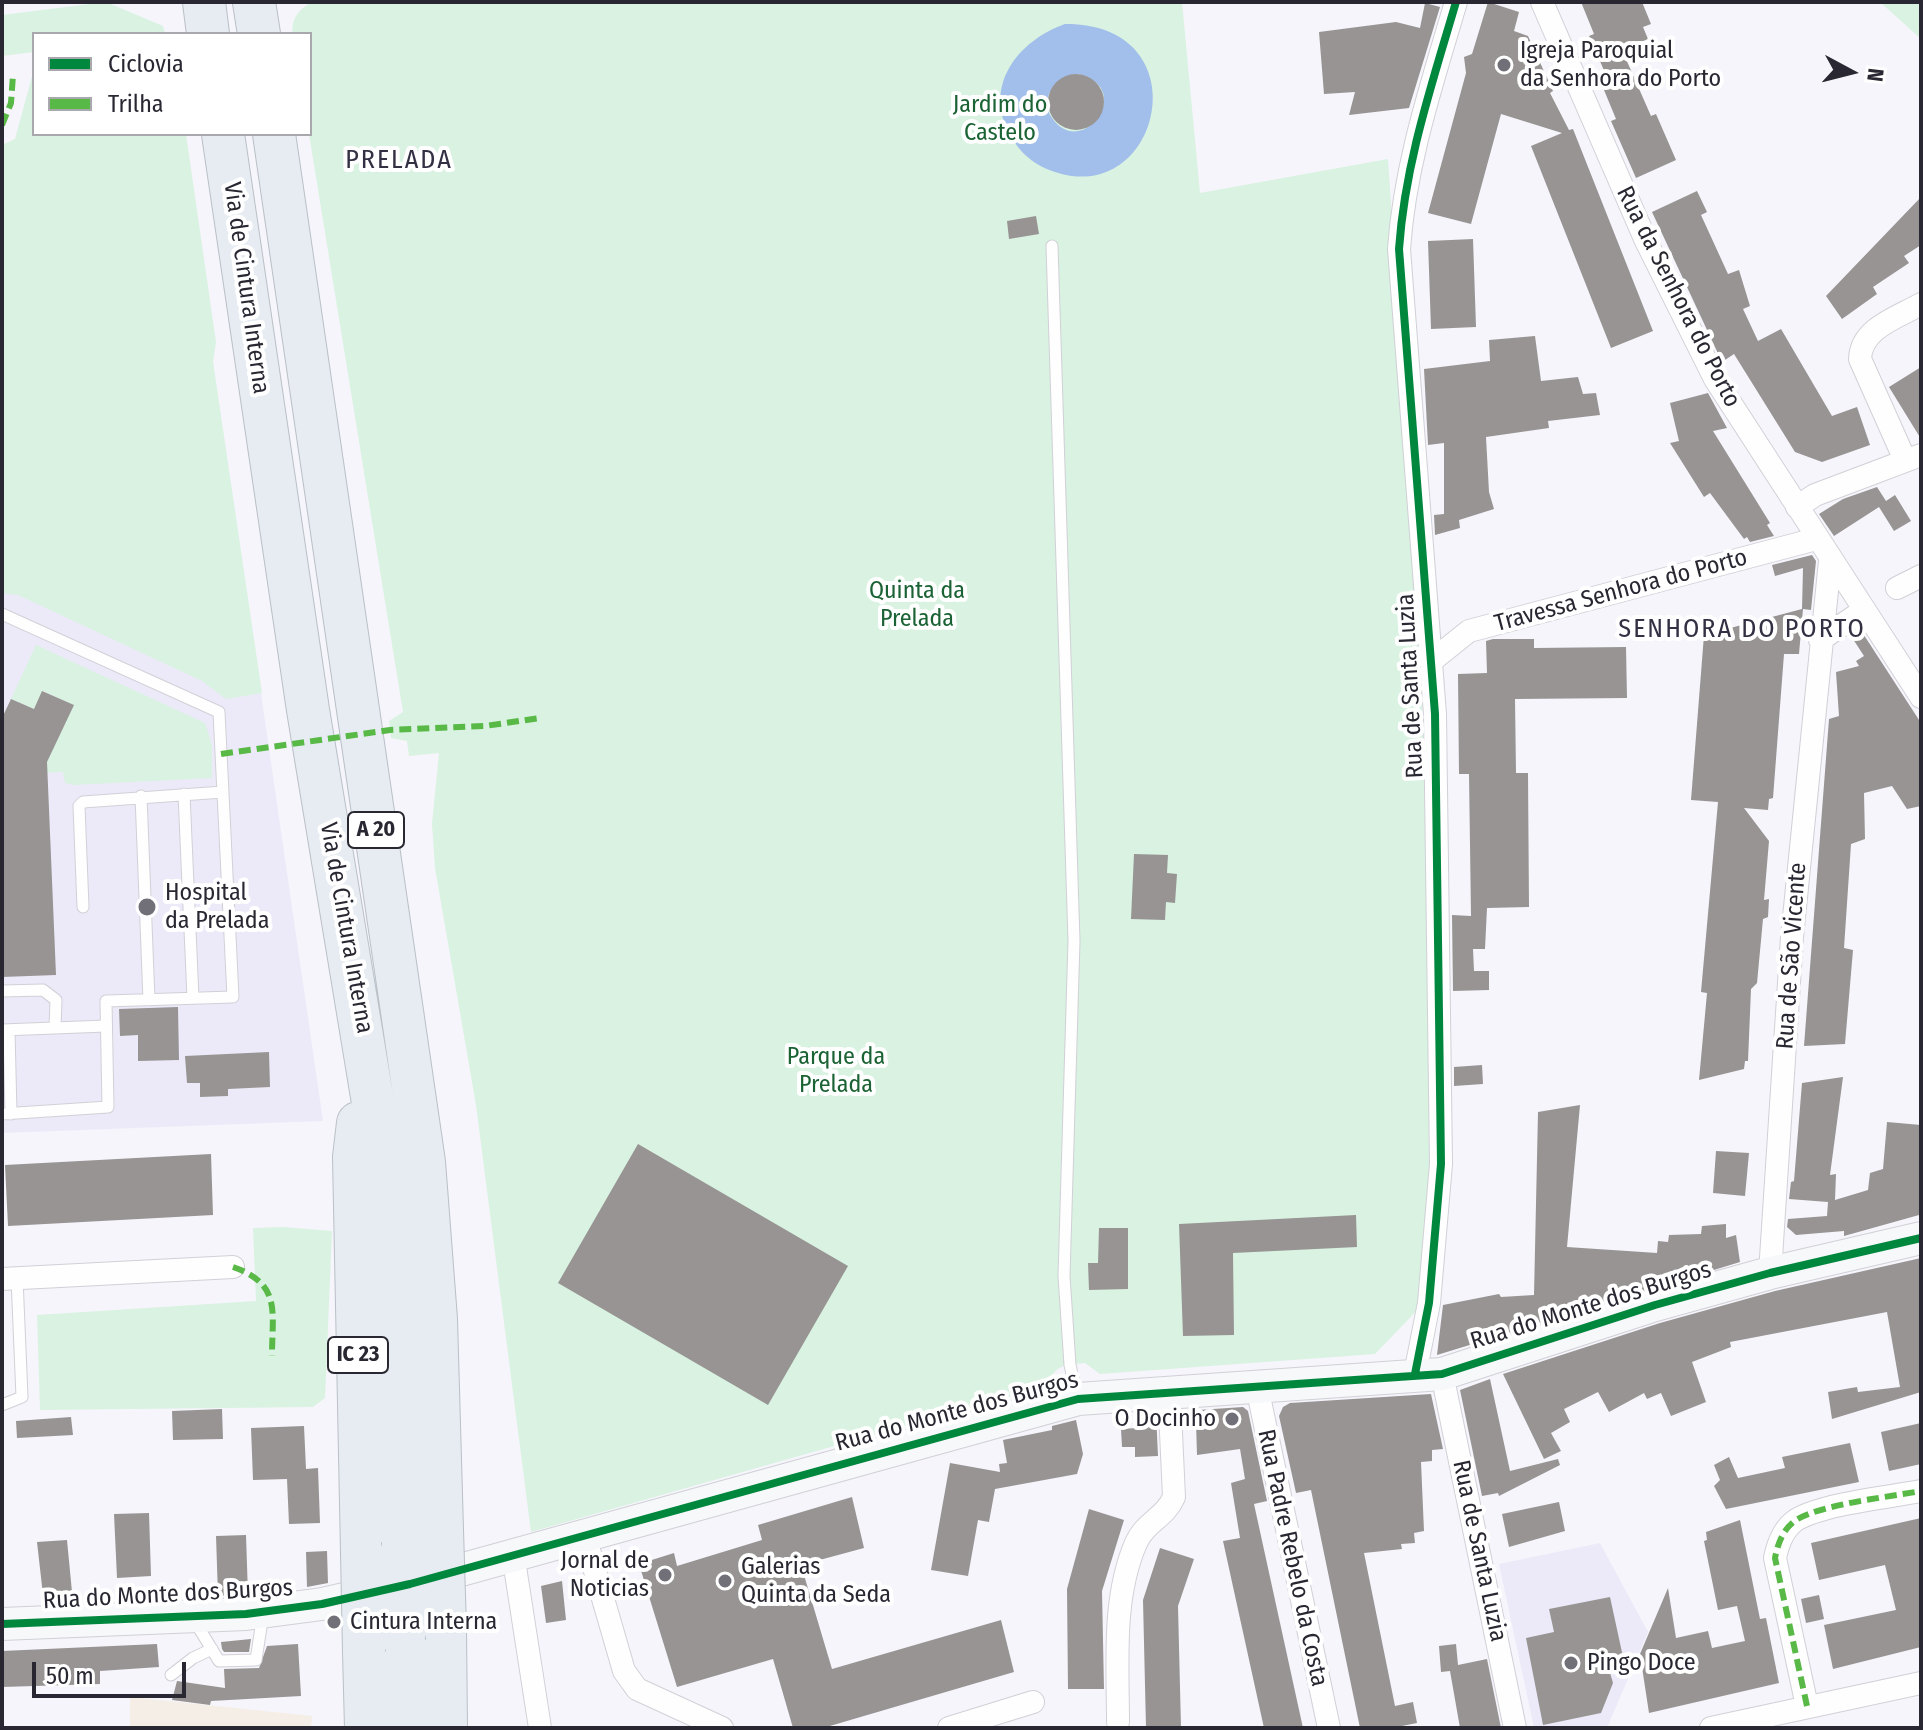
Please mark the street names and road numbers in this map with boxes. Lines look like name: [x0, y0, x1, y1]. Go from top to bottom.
street label: Via de Cintura Interna: [217, 180, 275, 396]
street label: Rua da Senhora do Porto: [1610, 182, 1746, 412]
street label: Travessa Senhora do Porto: [1492, 543, 1750, 639]
street label: Rua de Santa Luzia: [1392, 593, 1430, 779]
road number: A 20: [348, 812, 404, 848]
street label: Via de Cintura Interna: [313, 820, 379, 1036]
street label: Rua de São Vicente: [1771, 862, 1813, 1050]
street label: Rua do Monte dos Burgos: [1467, 1256, 1715, 1356]
road number: IC 23: [328, 1337, 388, 1373]
street label: Rua do Monte dos Burgos: [832, 1366, 1082, 1458]
street label: Rua Padre Rebelo da Costa: [1251, 1427, 1333, 1689]
street label: Rua de Santa Luzia: [1446, 1458, 1512, 1644]
street label: Rua do Monte dos Burgos: [42, 1574, 294, 1616]

